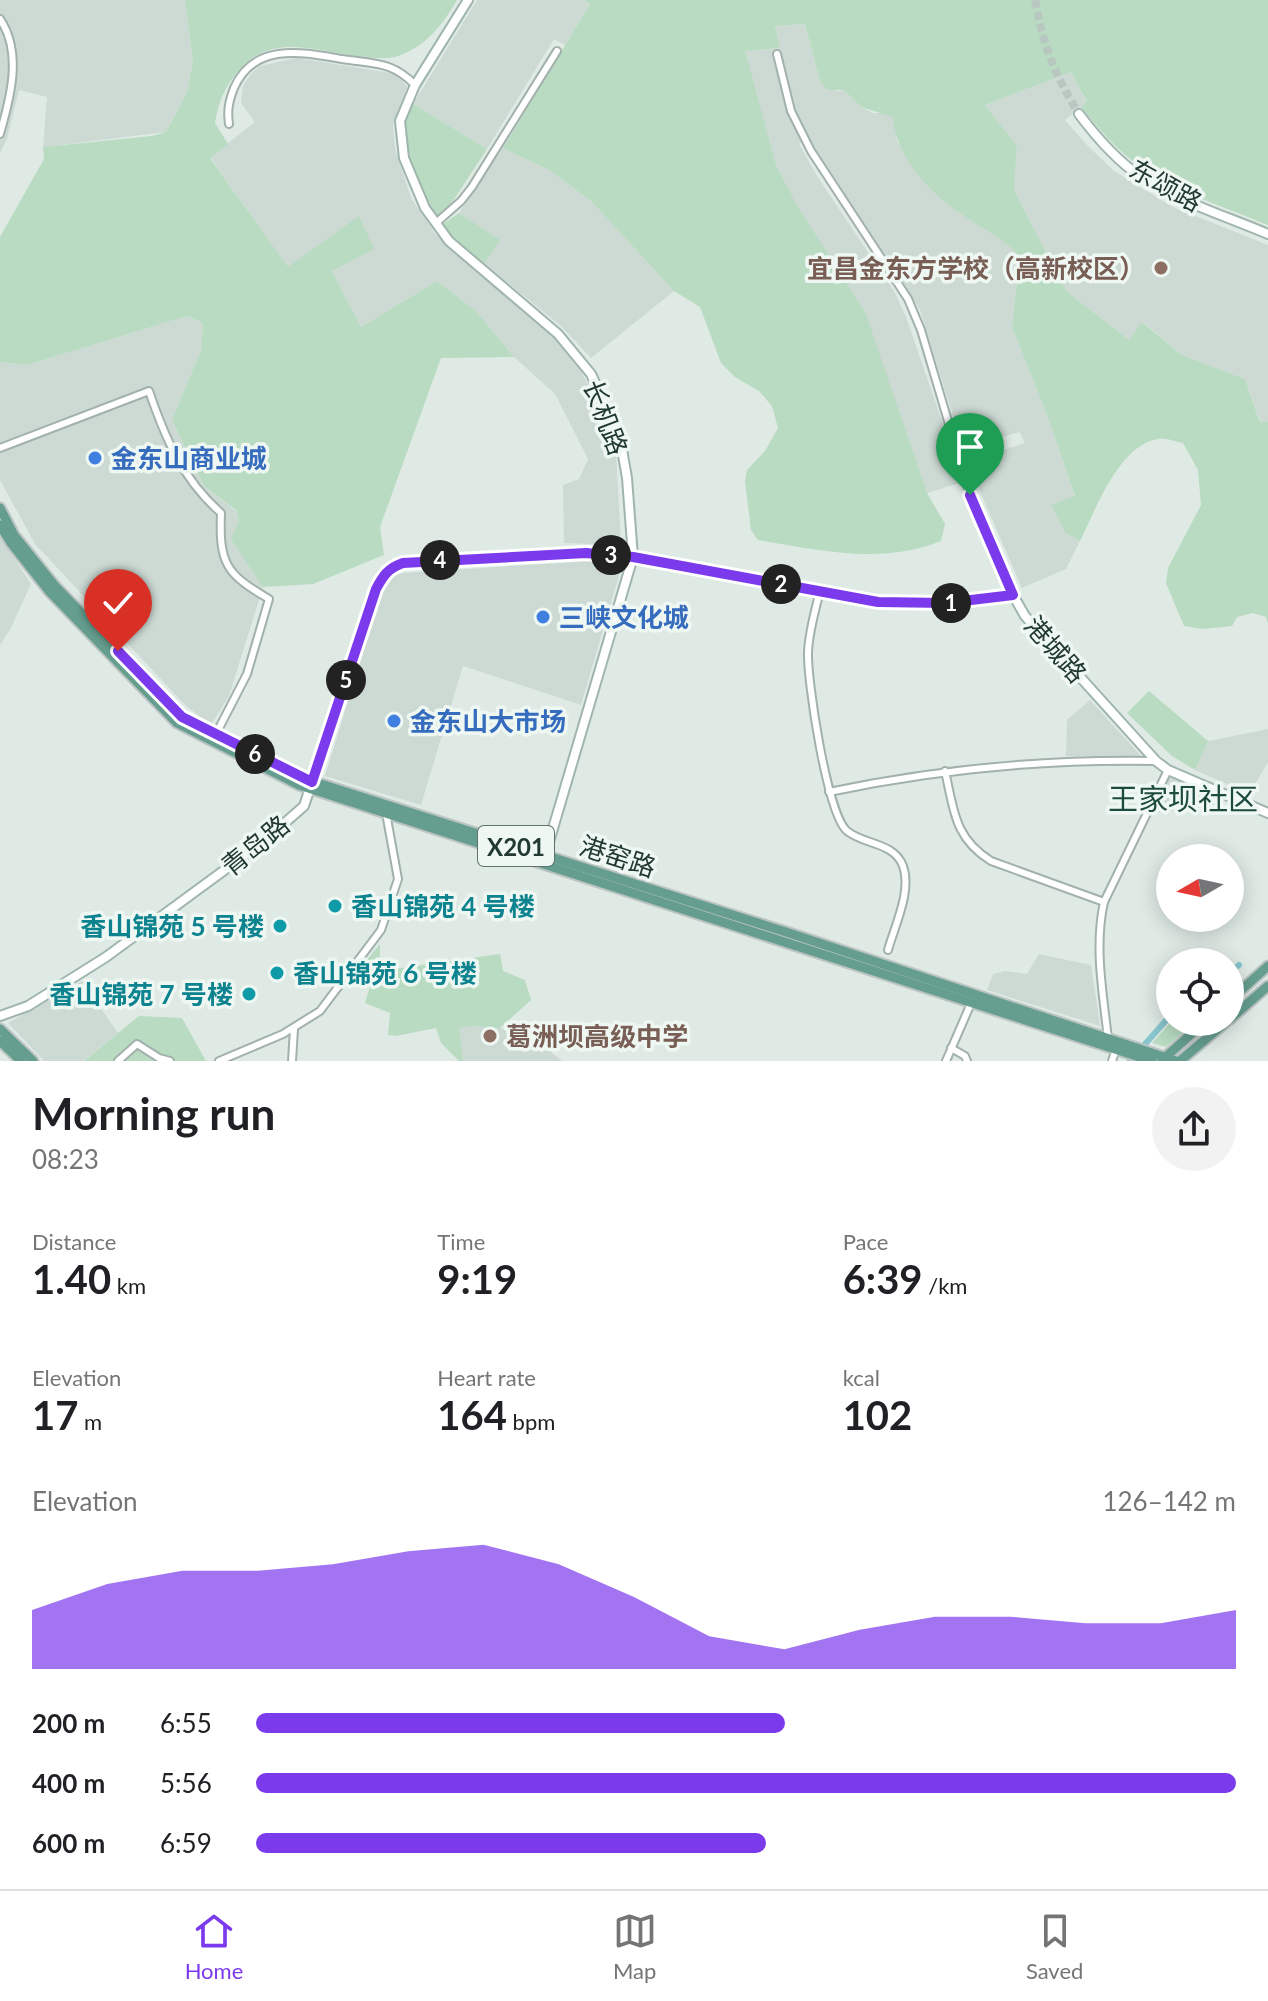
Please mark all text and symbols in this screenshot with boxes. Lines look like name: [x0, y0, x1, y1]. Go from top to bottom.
street label: 东颂路: [1124, 152, 1208, 218]
place label: 宜昌金东方学校（高新校区）: [807, 252, 1145, 284]
marker: 宜昌金东方学校（高新校区）: [1152, 259, 1170, 277]
street label: 长机路: [577, 375, 635, 459]
pin: [936, 413, 1004, 495]
icon: arrive: [948, 425, 992, 469]
place label: 金东山商业城: [111, 442, 267, 474]
marker: 金东山商业城: [86, 449, 104, 467]
pin: 3: [591, 535, 631, 575]
pin: 4: [420, 540, 460, 580]
text: 3: [605, 541, 617, 568]
text: 4: [434, 546, 446, 573]
pin: 2: [761, 564, 801, 604]
pin: [84, 569, 152, 651]
text: 2: [775, 570, 787, 597]
icon: check: [96, 581, 140, 625]
pin: 1: [931, 583, 971, 623]
text: 1: [945, 589, 957, 616]
place label: 三峡文化城: [559, 601, 689, 633]
marker: 三峡文化城: [534, 608, 552, 626]
street label: 港城路: [1018, 609, 1094, 689]
pin: 5: [326, 660, 366, 700]
text: 5: [340, 666, 352, 693]
place label: 金东山大市场: [410, 705, 566, 737]
marker: 金东山大市场: [385, 712, 403, 730]
pin: 6: [235, 734, 275, 774]
text: 6: [249, 740, 261, 767]
district label: 王家坝社区: [1108, 780, 1258, 816]
street label: 青岛路: [215, 808, 295, 882]
road number: X201: [478, 826, 554, 866]
street label: 港窑路: [576, 829, 660, 883]
north arrow: [1156, 844, 1244, 932]
map controls: [1156, 844, 1244, 1036]
place label: 香山锦苑 4 号楼: [351, 890, 535, 922]
marker: 香山锦苑 4 号楼: [326, 897, 344, 915]
place label: 香山锦苑 5 号楼: [80, 910, 264, 942]
marker: 香山锦苑 5 号楼: [271, 917, 289, 935]
button: locate: [1156, 948, 1244, 1036]
place label: 香山锦苑 6 号楼: [293, 957, 477, 989]
marker: 香山锦苑 6 号楼: [268, 964, 286, 982]
place label: 香山锦苑 7 号楼: [49, 978, 233, 1010]
marker: 香山锦苑 7 号楼: [240, 985, 258, 1003]
place label: 葛洲坝高级中学: [506, 1020, 688, 1052]
marker: 葛洲坝高级中学: [481, 1027, 499, 1045]
text: Morning run: [32, 1087, 275, 1139]
button: share: [1152, 1087, 1236, 1171]
text: 08:23: [32, 1143, 99, 1175]
text: Distance: [32, 1228, 116, 1255]
text: Time: [437, 1228, 485, 1255]
text: Pace: [843, 1228, 888, 1255]
text: 1.40: [32, 1255, 111, 1303]
text: 9:19: [437, 1255, 517, 1303]
text: 6:39: [843, 1255, 923, 1303]
text: km: [111, 1272, 146, 1299]
text: /km: [923, 1272, 967, 1299]
text: Elevation: [32, 1364, 121, 1391]
text: Heart rate: [437, 1364, 536, 1391]
text: kcal: [843, 1364, 880, 1391]
text: 17: [32, 1391, 78, 1439]
text: 164: [437, 1391, 507, 1439]
text: 102: [843, 1391, 912, 1439]
text: m: [78, 1408, 102, 1435]
text: bpm: [507, 1408, 555, 1435]
text: Elevation: [32, 1485, 138, 1517]
text: 126–142 m: [1102, 1485, 1236, 1517]
text: 200 m: [32, 1707, 105, 1739]
text: 6:55: [160, 1707, 212, 1739]
text: 400 m: [32, 1767, 105, 1799]
text: 5:56: [160, 1767, 212, 1799]
text: 600 m: [32, 1827, 105, 1859]
text: 6:59: [160, 1827, 212, 1859]
tab: Home: [185, 1909, 243, 1984]
tab: Map: [613, 1909, 657, 1984]
tab: Saved: [1026, 1909, 1083, 1984]

